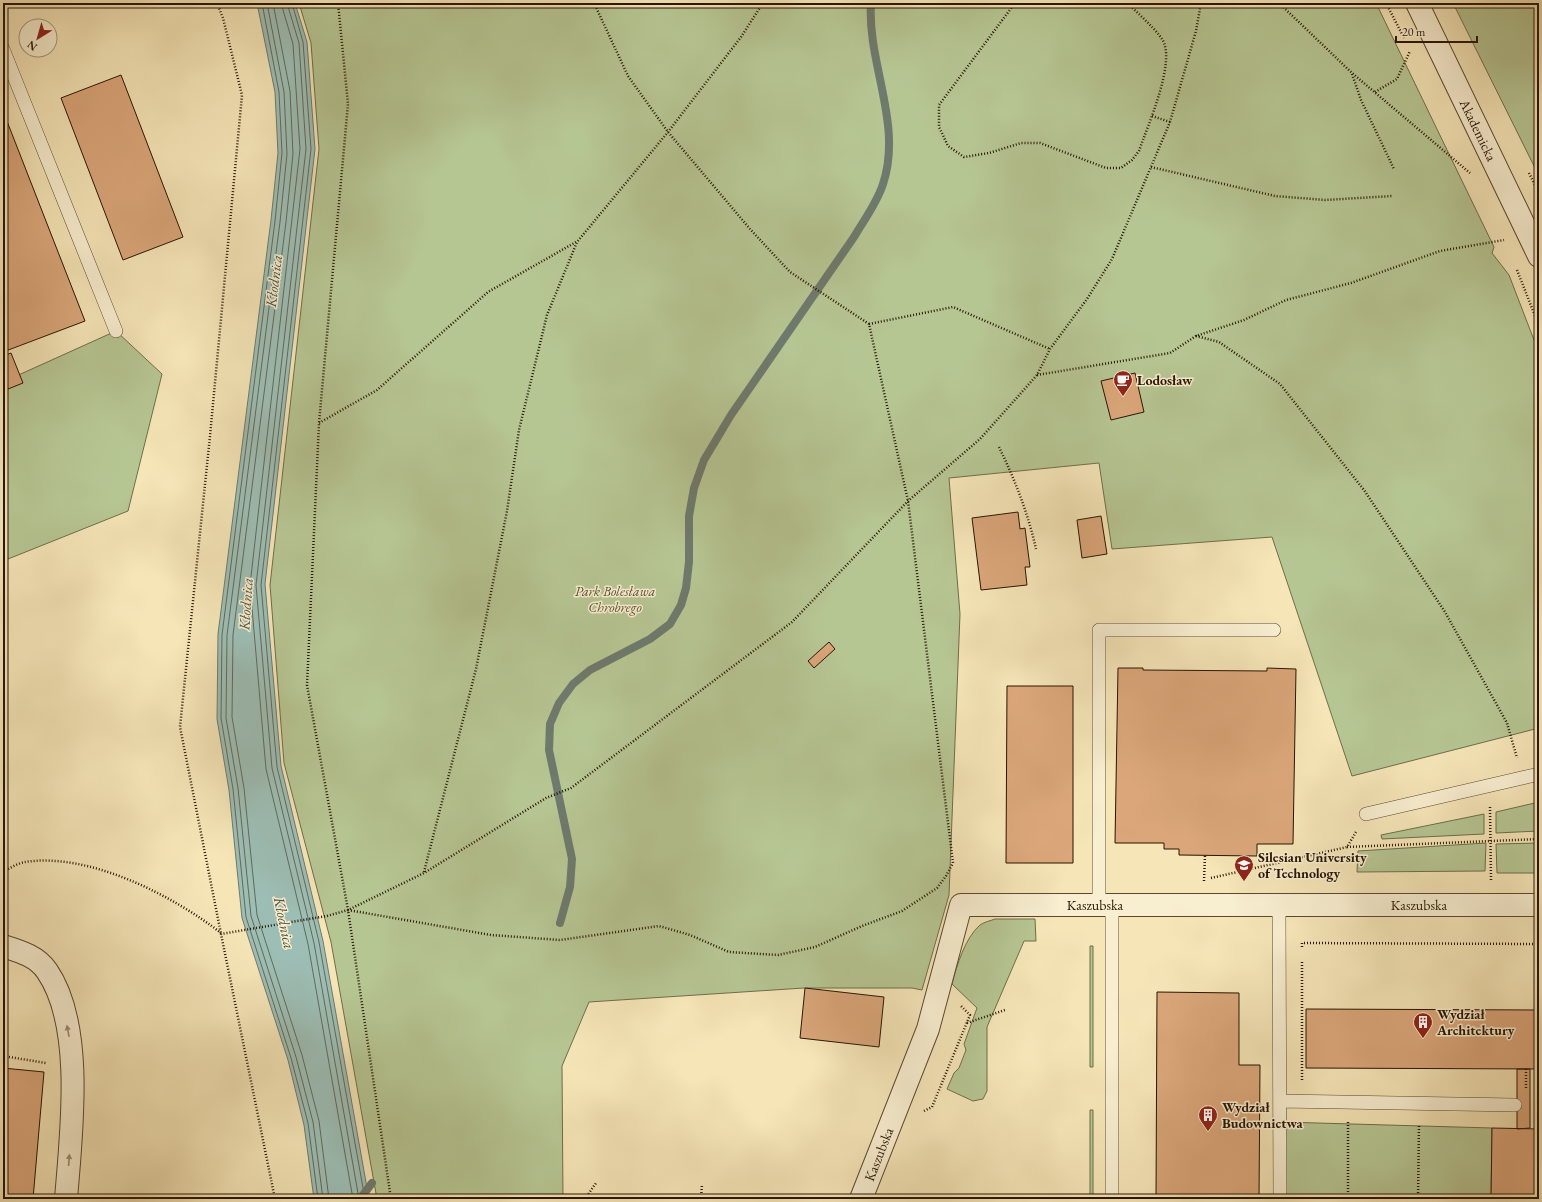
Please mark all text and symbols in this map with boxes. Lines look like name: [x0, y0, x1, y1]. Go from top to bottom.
north arrow: [18, 18, 58, 58]
scale bar: [1396, 18, 1477, 44]
text: 20 m: [1402, 24, 1426, 40]
text: N: [24, 38, 40, 54]
street label: Akademicka: [1455, 95, 1501, 164]
water label: Kłodnica: [261, 254, 286, 309]
cafe icon: Lodosław: [1112, 369, 1134, 397]
place label: Lodosław: [1137, 371, 1193, 389]
water label: Kłodnica: [234, 577, 257, 632]
park label: Park Bolesława Chrobrego: [575, 582, 655, 616]
place label: Silesian University of Technology: [1258, 848, 1367, 882]
school or university icon: Silesian University of Technology: [1233, 854, 1255, 882]
water label: Kłodnica: [270, 894, 299, 951]
street label: Kaszubska: [1067, 896, 1123, 914]
street label: Kaszubska: [1391, 896, 1447, 914]
place label: Wydział Architektury: [1436, 1005, 1515, 1039]
building icon: Wydział Architektury: [1412, 1011, 1434, 1039]
one-way arrow: [64, 1024, 70, 1037]
place label: Wydział Budownictwa: [1222, 1098, 1304, 1132]
building icon: Wydział Budownictwa: [1197, 1104, 1219, 1132]
street label: Kaszubska: [860, 1124, 897, 1184]
one-way arrow: [66, 1154, 73, 1166]

